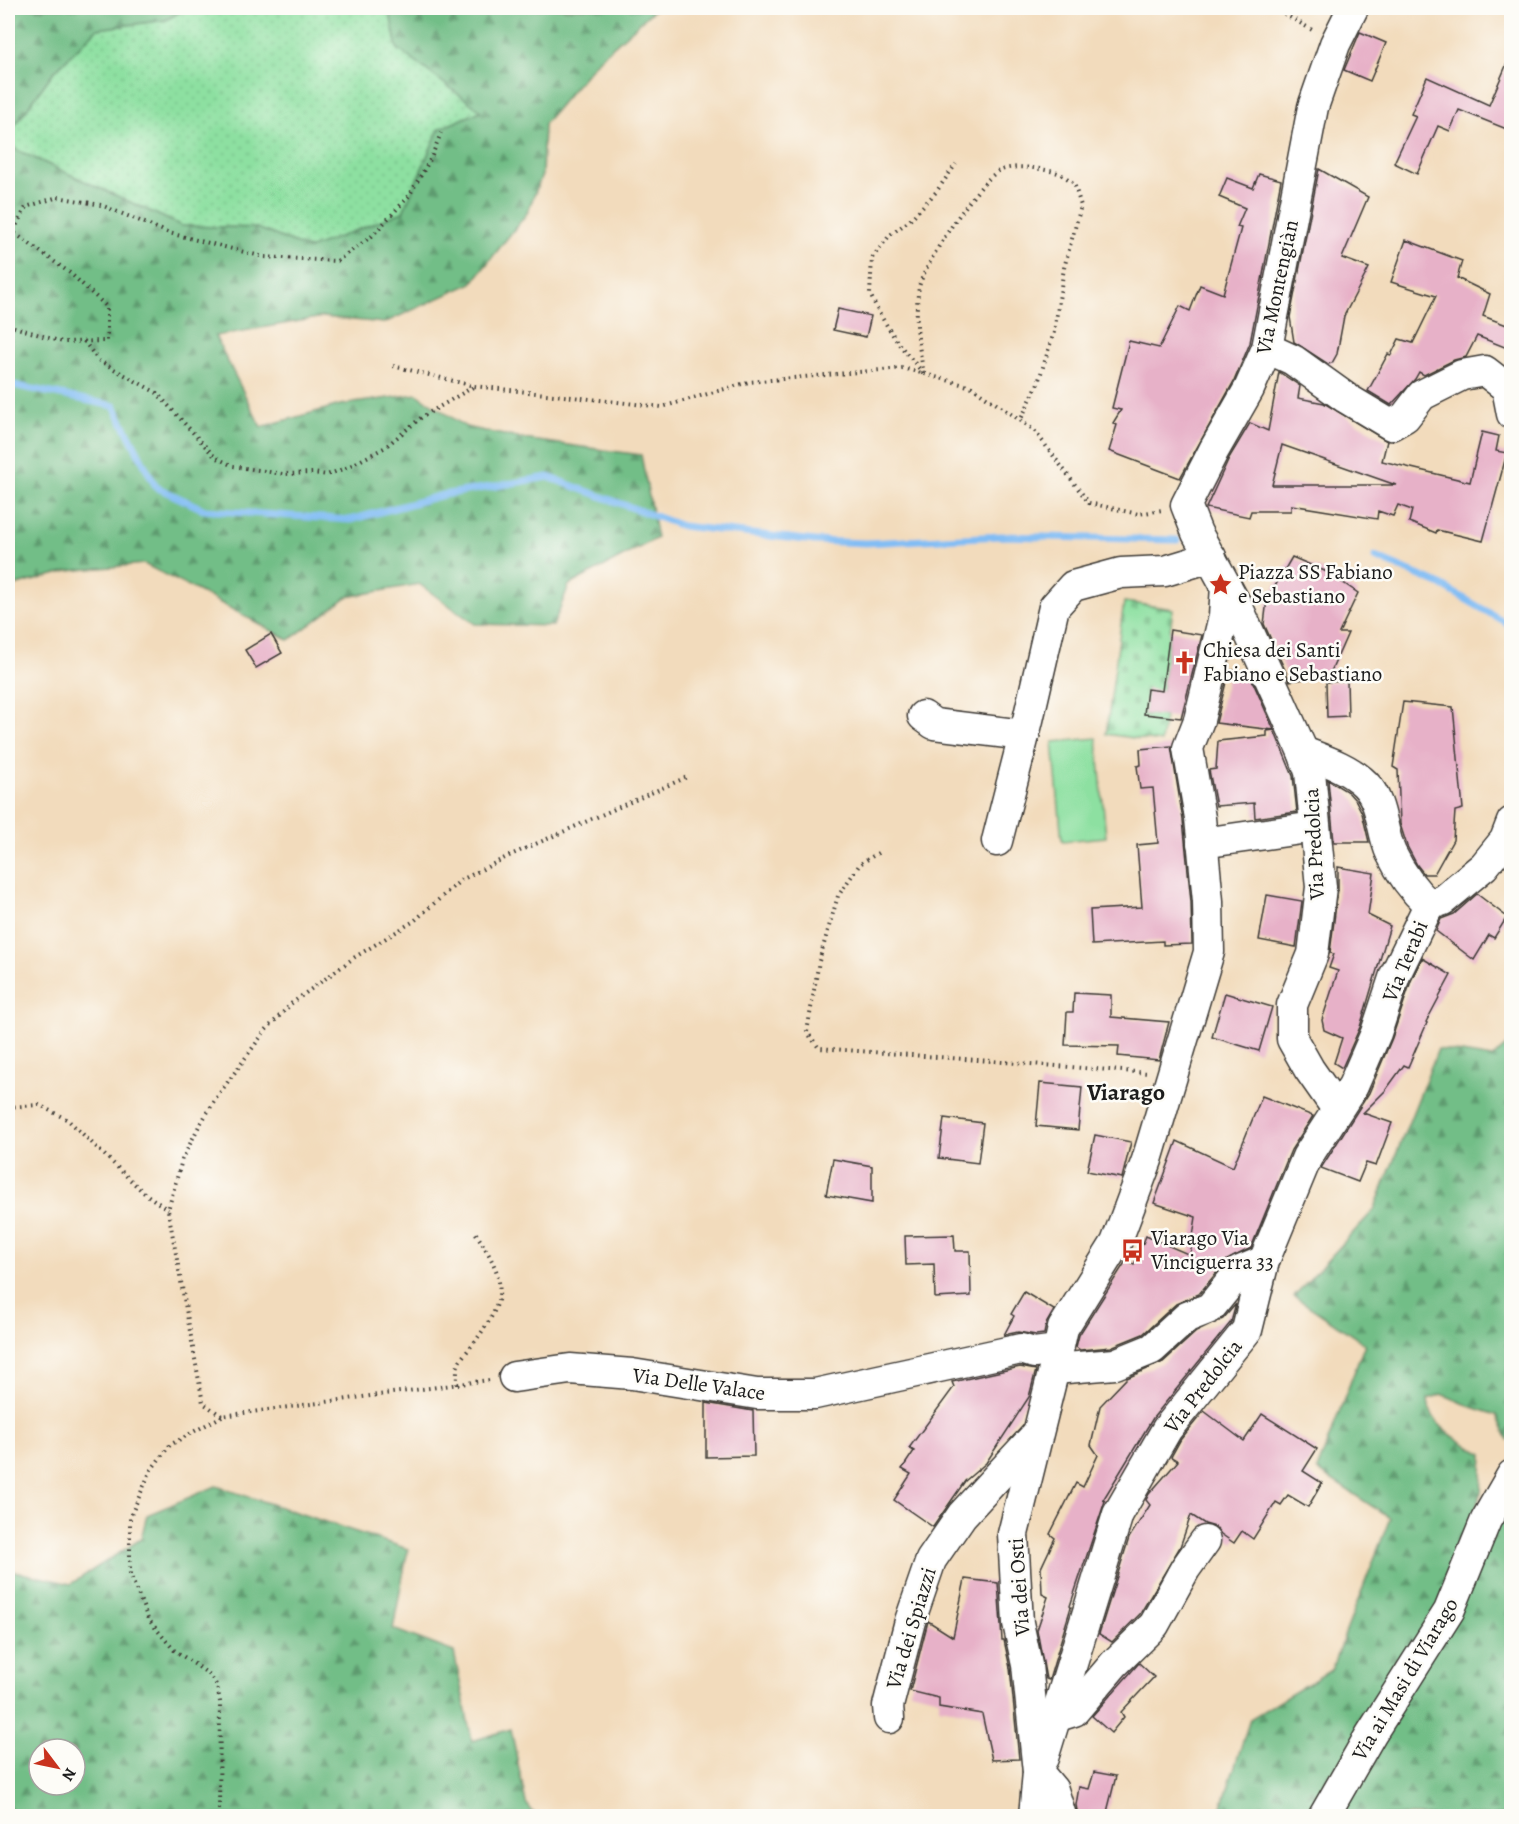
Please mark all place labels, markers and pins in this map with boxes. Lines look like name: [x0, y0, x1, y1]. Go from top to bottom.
place label: Piazza SS Fabiano e Sebastiano: [1238, 558, 1393, 610]
place icon: Piazza SS Fabiano e Sebastiano: [1207, 571, 1233, 597]
place label: Chiesa dei Santi Fabiano e Sebastiano: [1203, 636, 1382, 688]
church icon: Chiesa dei Santi Fabiano e Sebastiano: [1172, 649, 1198, 675]
place label: Viarago Via Vinciguerra 33: [1150, 1224, 1274, 1276]
bus stop icon: Viarago Via Vinciguerra 33: [1120, 1237, 1146, 1263]

